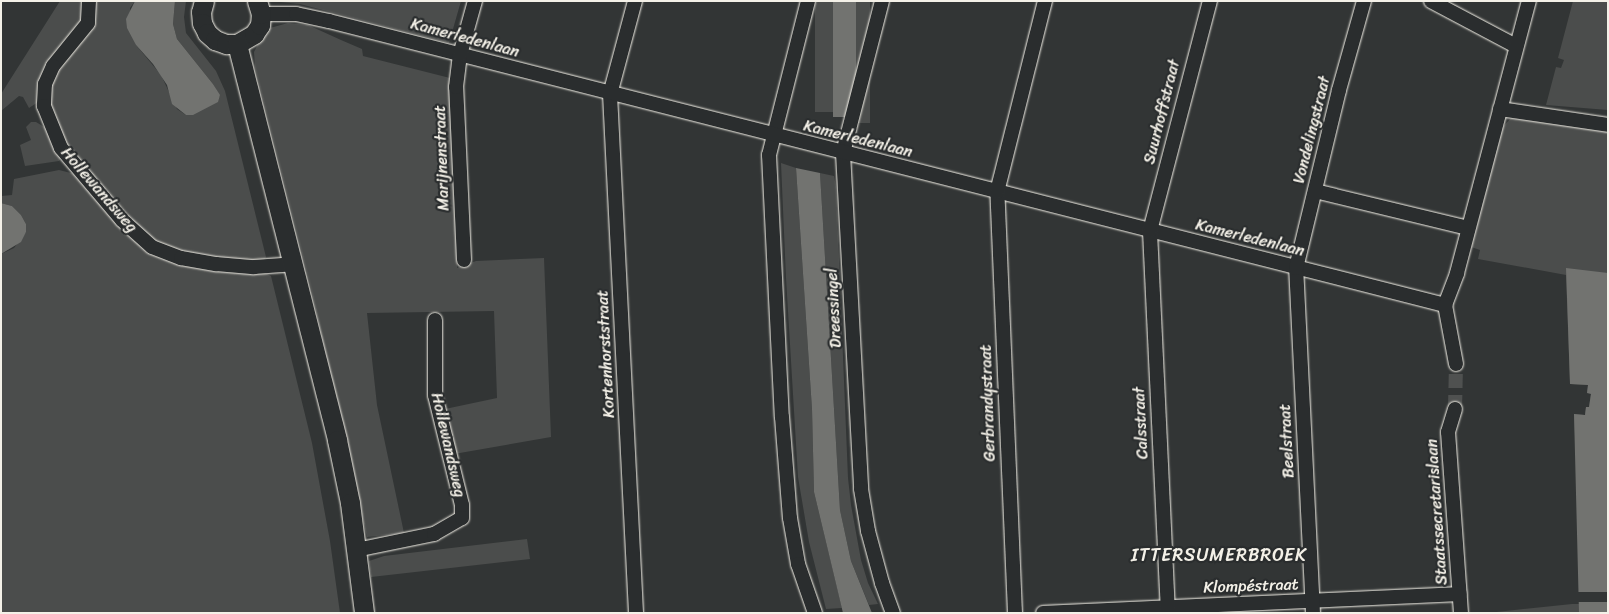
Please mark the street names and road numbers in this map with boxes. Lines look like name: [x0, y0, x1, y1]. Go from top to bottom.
street label: Kamerledenlaan: [409, 14, 521, 62]
street label: Suurhoffstraat: [1140, 58, 1184, 166]
street label: Vondelingstraat: [1289, 74, 1335, 186]
street label: Marijnenstraat: [431, 105, 453, 211]
street label: Kamerledenlaan: [802, 116, 914, 162]
street label: Hollewandsweg: [57, 143, 141, 237]
street label: Kamerledenlaan: [1194, 215, 1306, 261]
street label: Dreessingel: [822, 267, 846, 349]
street label: Kortenhorststraat: [593, 290, 619, 418]
street label: Gerbrandystraat: [976, 344, 1000, 462]
street label: Calsstraat: [1130, 386, 1152, 460]
street label: Hollewandsweg: [427, 391, 469, 499]
street label: Beelstraat: [1275, 403, 1299, 479]
street label: Staatssecretarislaan: [1422, 438, 1452, 586]
street label: Klompéstraat: [1203, 575, 1299, 597]

